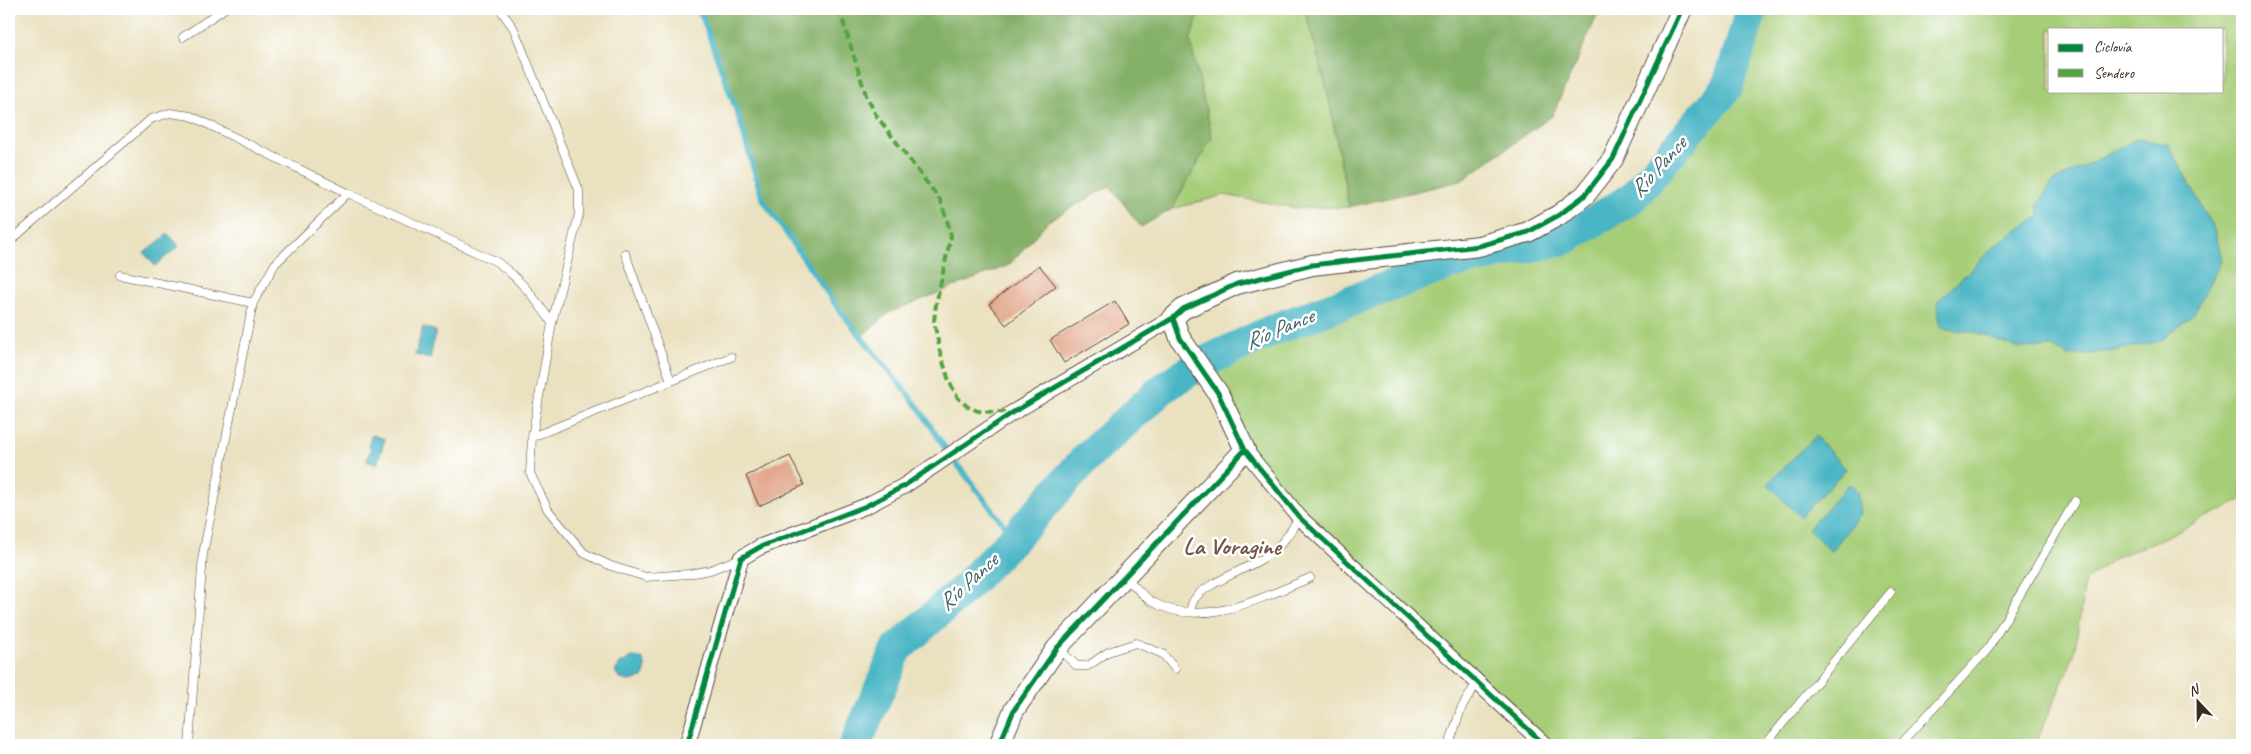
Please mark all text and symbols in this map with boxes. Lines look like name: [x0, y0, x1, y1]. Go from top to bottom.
legend: [2048, 28, 2224, 92]
text: Ciclovía: [2094, 38, 2133, 57]
text: Sendero: [2094, 64, 2135, 83]
water label: Río Pance: [1624, 129, 1694, 203]
water label: Río Pance: [1241, 301, 1320, 356]
district label: La Voragine: [1183, 531, 1283, 561]
water label: Río Pance: [932, 545, 1006, 617]
north arrow: [2174, 676, 2224, 726]
text: N: [2186, 680, 2203, 700]

